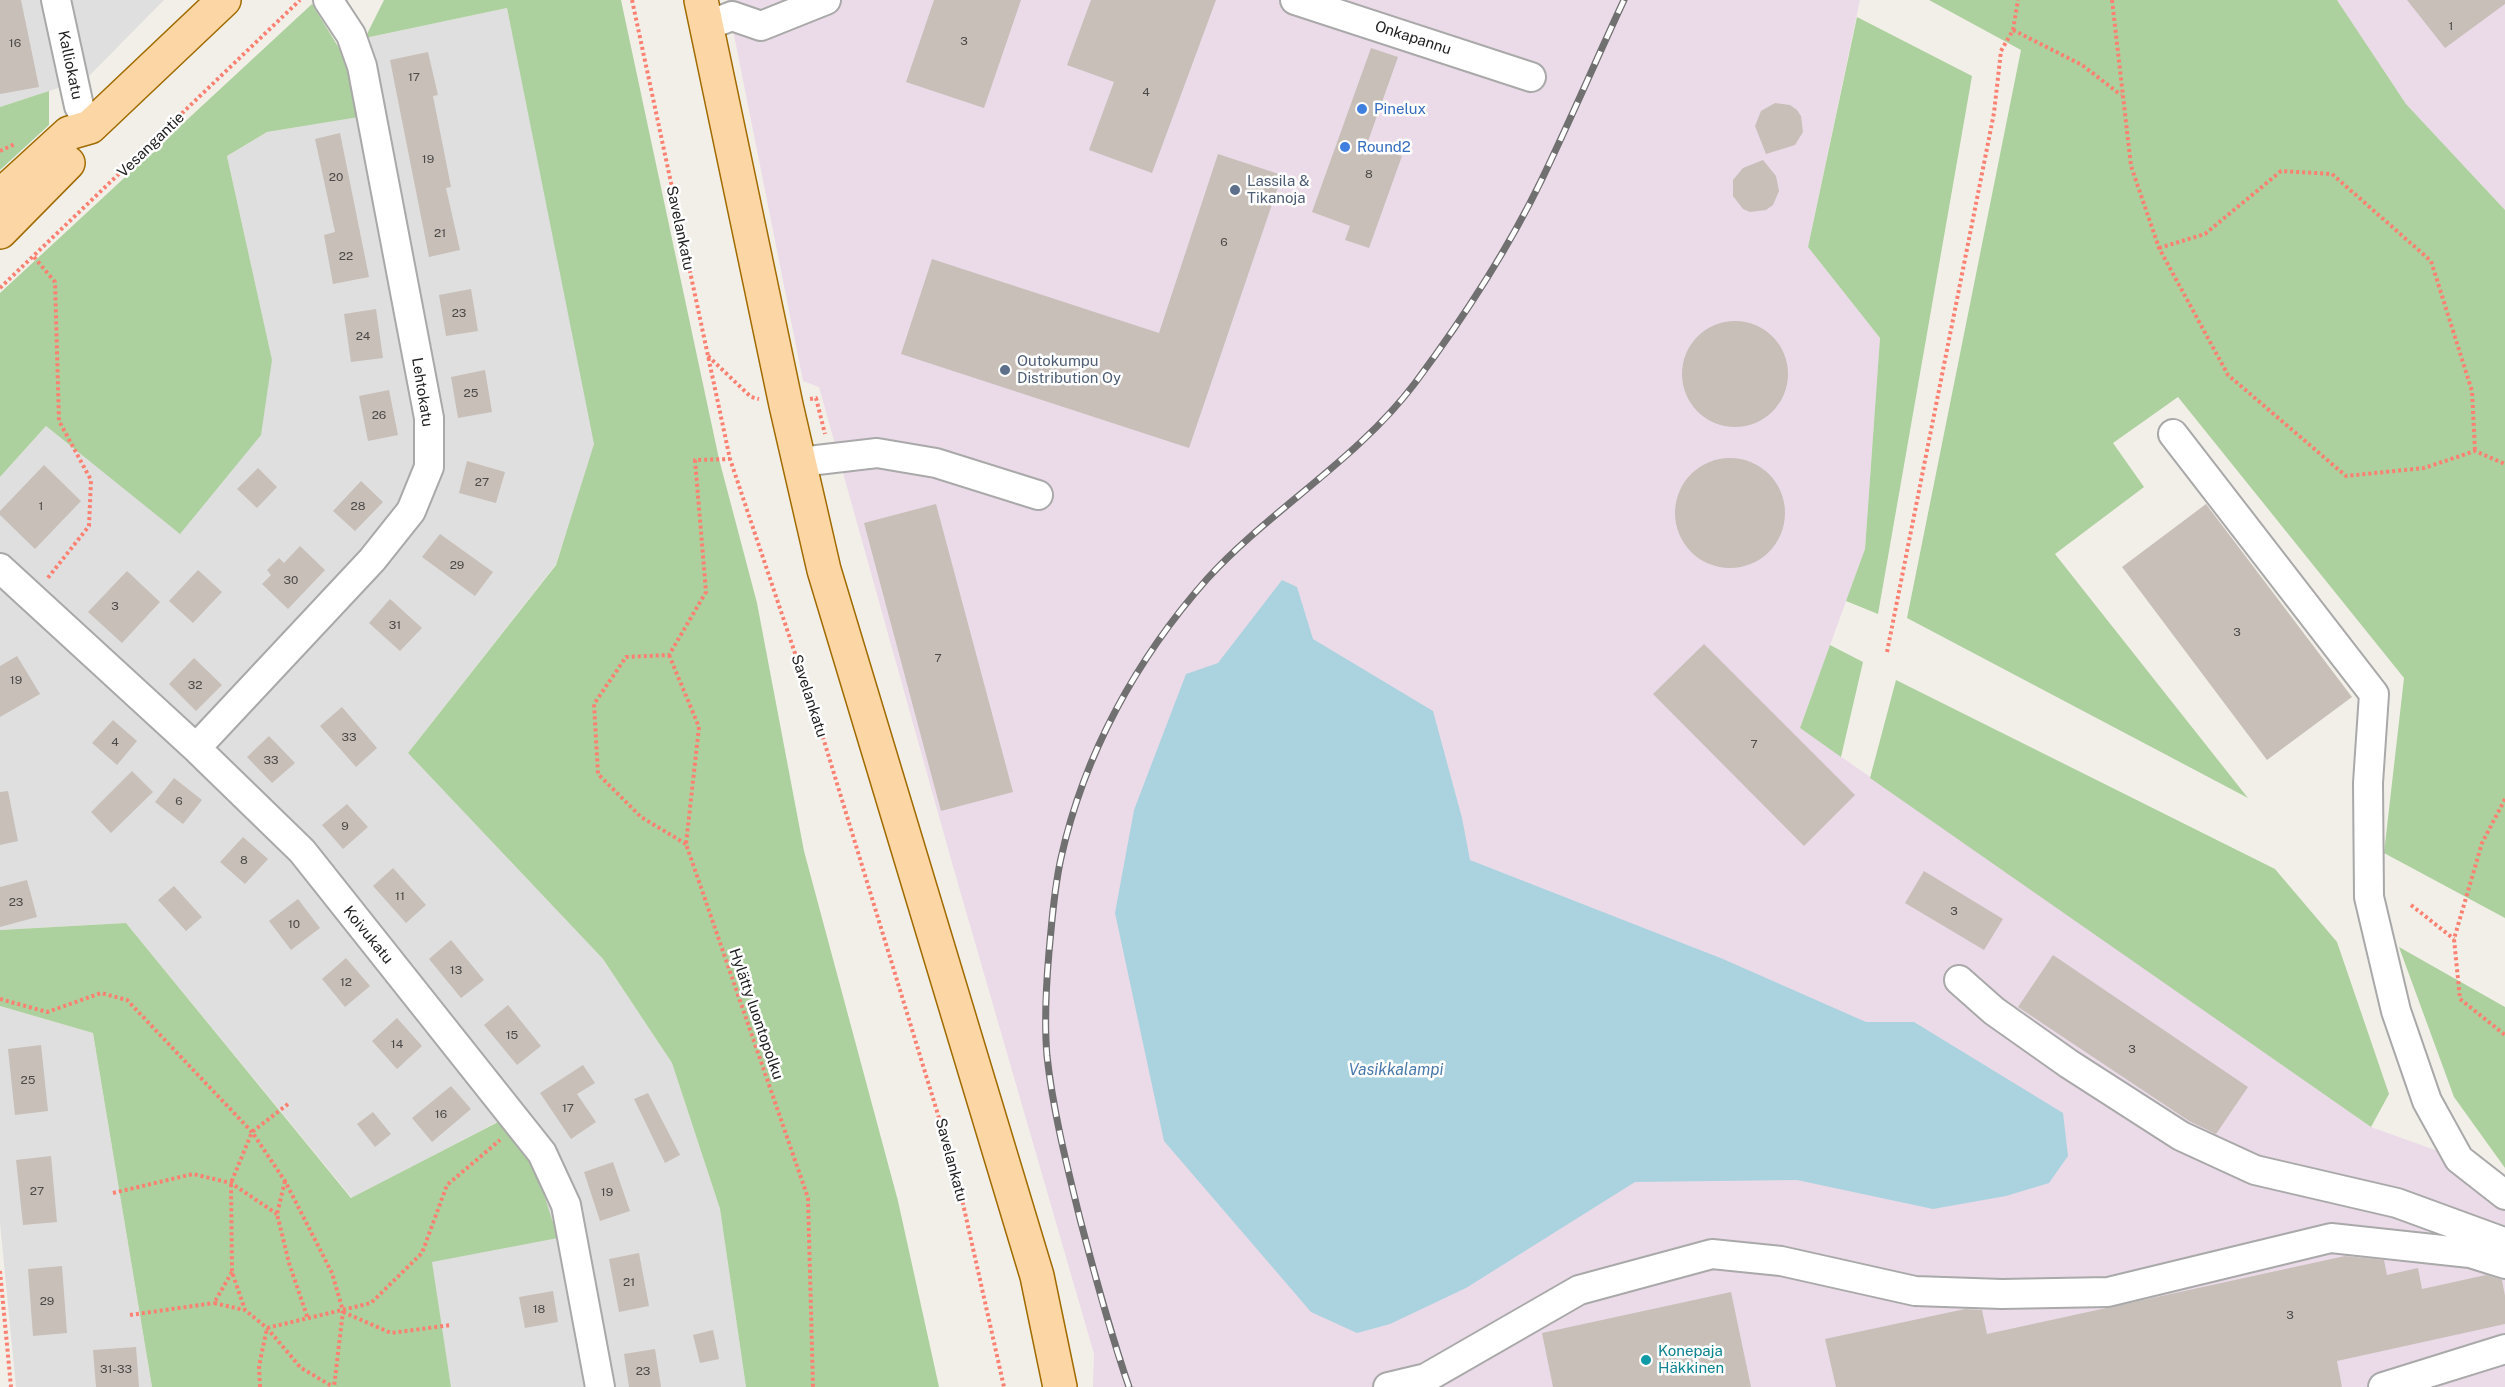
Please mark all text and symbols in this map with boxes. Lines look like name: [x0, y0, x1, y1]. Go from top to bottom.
street label: Onkapannu: [1373, 17, 1453, 59]
house number: 1: [2449, 19, 2453, 33]
street label: Kalliokatu: [54, 29, 86, 101]
house number: 3: [960, 34, 968, 48]
house number: 16: [9, 36, 21, 50]
house number: 17: [408, 70, 420, 84]
house number: 4: [1142, 85, 1150, 99]
place label: Pinelux: [1374, 100, 1426, 118]
marker: Pinelux: [1355, 102, 1369, 116]
street label: Vesangantie: [114, 109, 188, 181]
place label: Round2: [1357, 138, 1411, 156]
marker: Round2: [1338, 140, 1352, 154]
house number: 19: [422, 152, 434, 166]
house number: 8: [1365, 167, 1373, 181]
house number: 20: [329, 170, 343, 184]
place label: Lassila & Tikanoja: [1247, 172, 1310, 207]
marker: Lassila & Tikanoja: [1228, 183, 1242, 197]
street label: Savelankatu: [662, 184, 698, 272]
house number: 21: [434, 226, 446, 240]
house number: 6: [1220, 235, 1228, 249]
house number: 22: [339, 249, 353, 263]
house number: 23: [452, 306, 466, 320]
house number: 24: [356, 329, 370, 343]
place label: Outokumpu Distribution Oy: [1017, 352, 1121, 387]
street label: Lehtokatu: [408, 356, 436, 428]
marker: Outokumpu Distribution Oy: [998, 363, 1012, 377]
house number: 25: [464, 386, 478, 400]
house number: 26: [372, 408, 386, 422]
house number: 27: [475, 475, 489, 489]
house number: 1: [39, 499, 43, 513]
house number: 28: [351, 499, 365, 513]
house number: 29: [450, 558, 464, 572]
house number: 30: [284, 573, 298, 587]
house number: 3: [111, 599, 119, 613]
house number: 31: [389, 618, 401, 632]
house number: 3: [2233, 625, 2241, 639]
house number: 7: [934, 651, 942, 665]
street label: Savelankatu: [787, 652, 831, 740]
house number: 19: [10, 673, 22, 687]
house number: 32: [188, 678, 202, 692]
house number: 33: [341, 730, 357, 744]
house number: 4: [111, 735, 119, 749]
house number: 7: [1750, 737, 1758, 751]
house number: 33: [263, 753, 279, 767]
house number: 6: [175, 794, 183, 808]
house number: 9: [341, 819, 349, 833]
house number: 8: [240, 853, 248, 867]
house number: 11: [395, 889, 405, 903]
house number: 23: [9, 895, 23, 909]
street label: Koivukatu: [339, 903, 397, 967]
house number: 3: [1950, 904, 1958, 918]
house number: 10: [288, 917, 300, 931]
street label: Hylätty luontopolku: [725, 946, 787, 1082]
house number: 13: [450, 963, 462, 977]
house number: 12: [340, 975, 352, 989]
house number: 15: [506, 1028, 518, 1042]
house number: 14: [391, 1037, 403, 1051]
house number: 3: [2128, 1042, 2136, 1056]
water label: Vasikkalampi: [1349, 1060, 1443, 1080]
house number: 25: [21, 1073, 35, 1087]
house number: 17: [562, 1101, 574, 1115]
house number: 16: [435, 1107, 447, 1121]
street label: Savelankatu: [931, 1116, 971, 1204]
house number: 27: [30, 1184, 44, 1198]
house number: 19: [601, 1185, 613, 1199]
house number: 21: [623, 1275, 635, 1289]
house number: 29: [40, 1294, 54, 1308]
house number: 18: [533, 1302, 545, 1316]
house number: 3: [2286, 1308, 2294, 1322]
place label: Konepaja Häkkinen: [1658, 1342, 1724, 1377]
marker: Konepaja Häkkinen: [1639, 1353, 1653, 1367]
house number: 31-33: [100, 1362, 132, 1376]
house number: 23: [636, 1364, 650, 1378]

